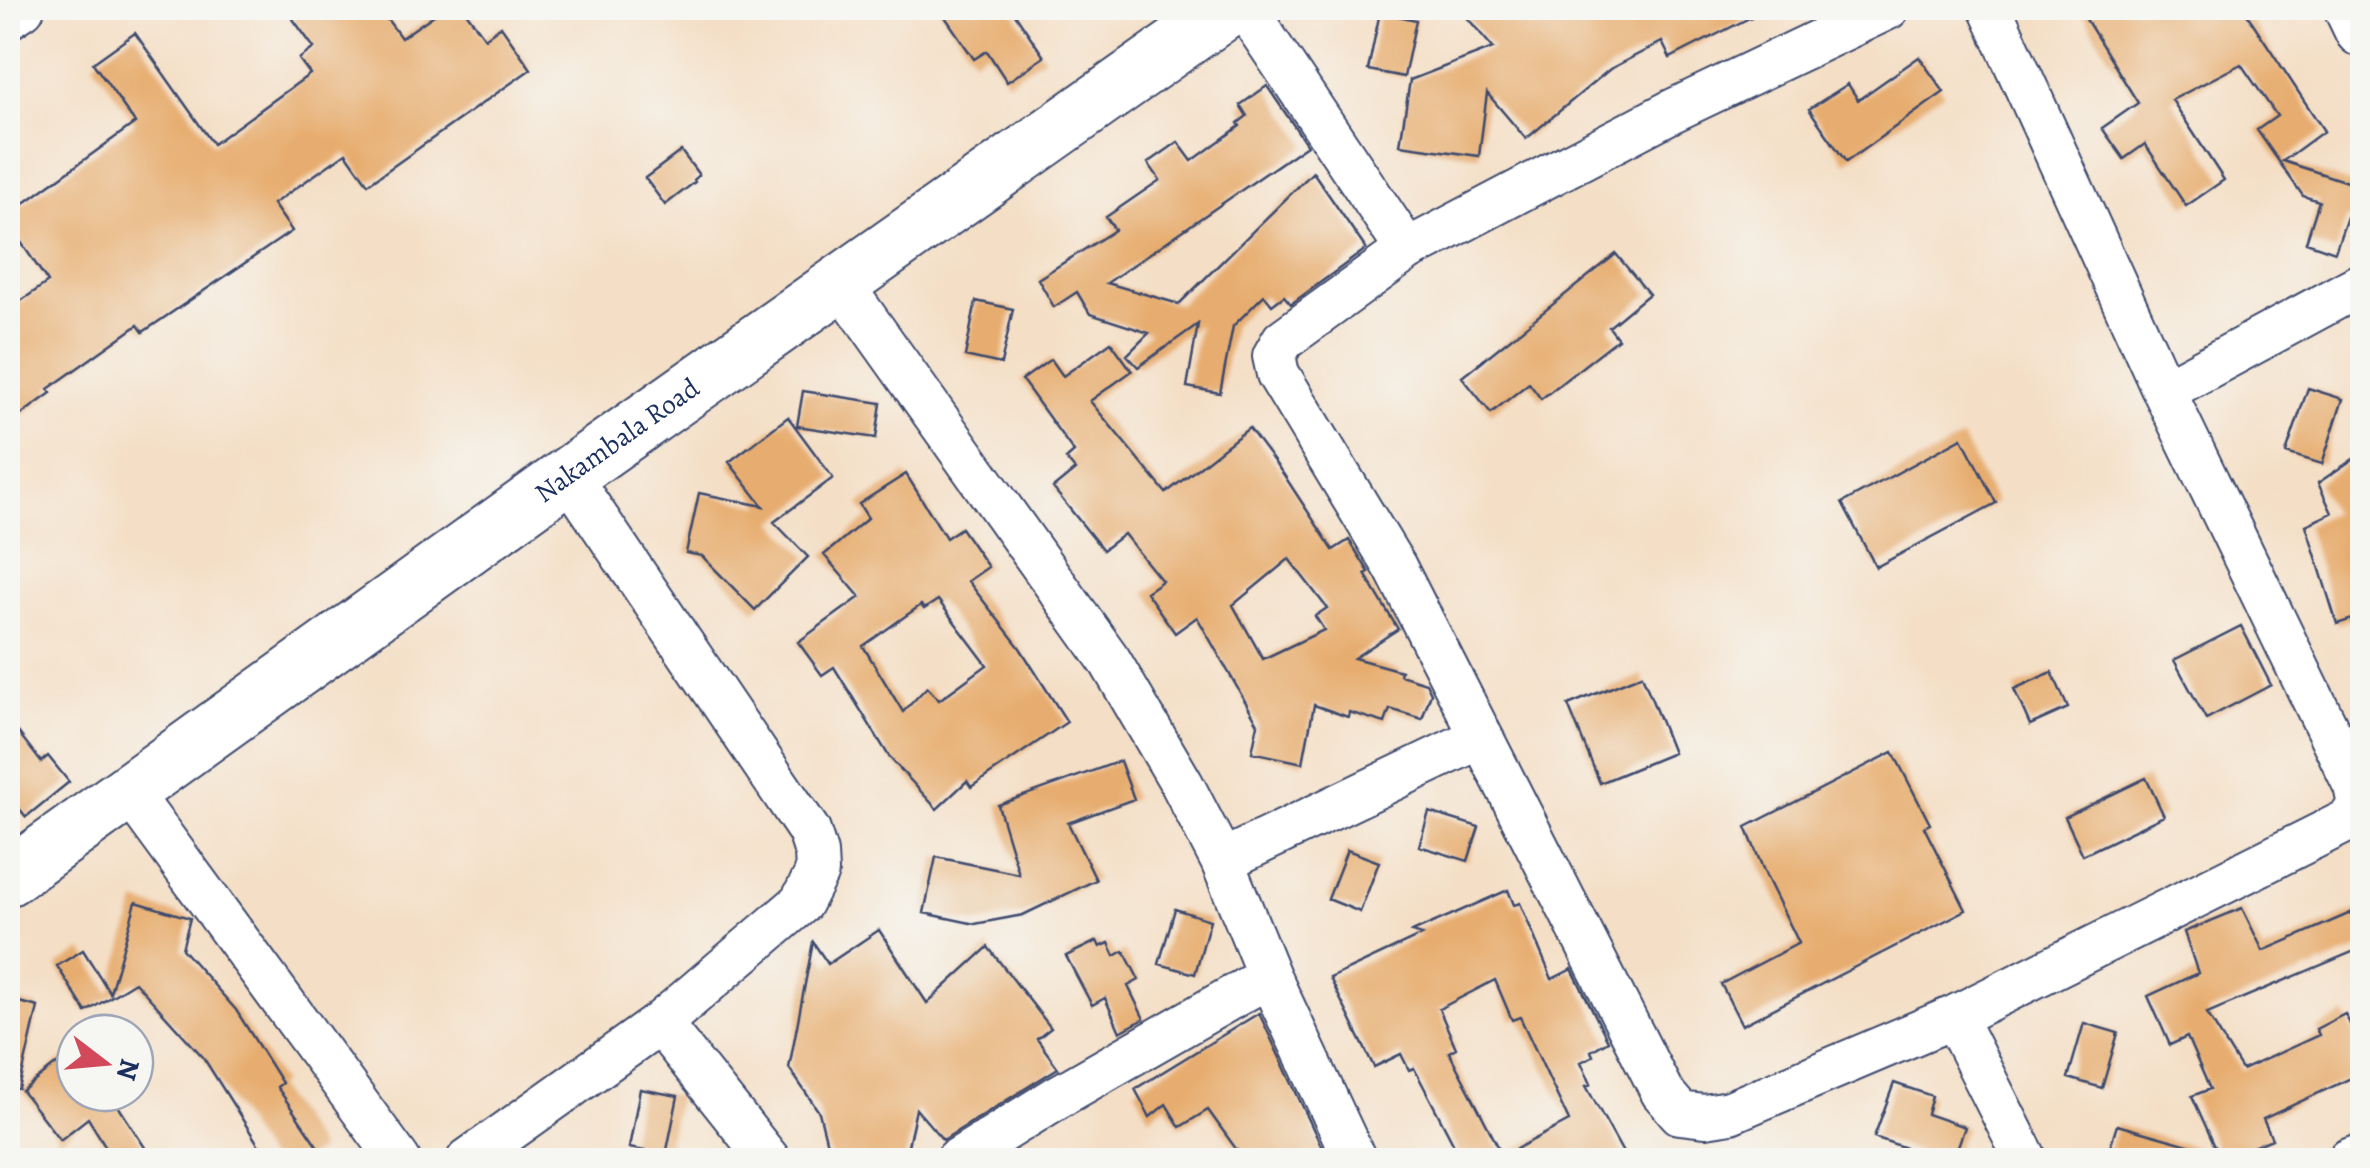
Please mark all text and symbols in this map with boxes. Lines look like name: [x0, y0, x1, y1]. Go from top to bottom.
street label: Nakambala Road: [527, 369, 708, 512]
north arrow: [55, 1013, 155, 1113]
text: N: [107, 1055, 149, 1085]

